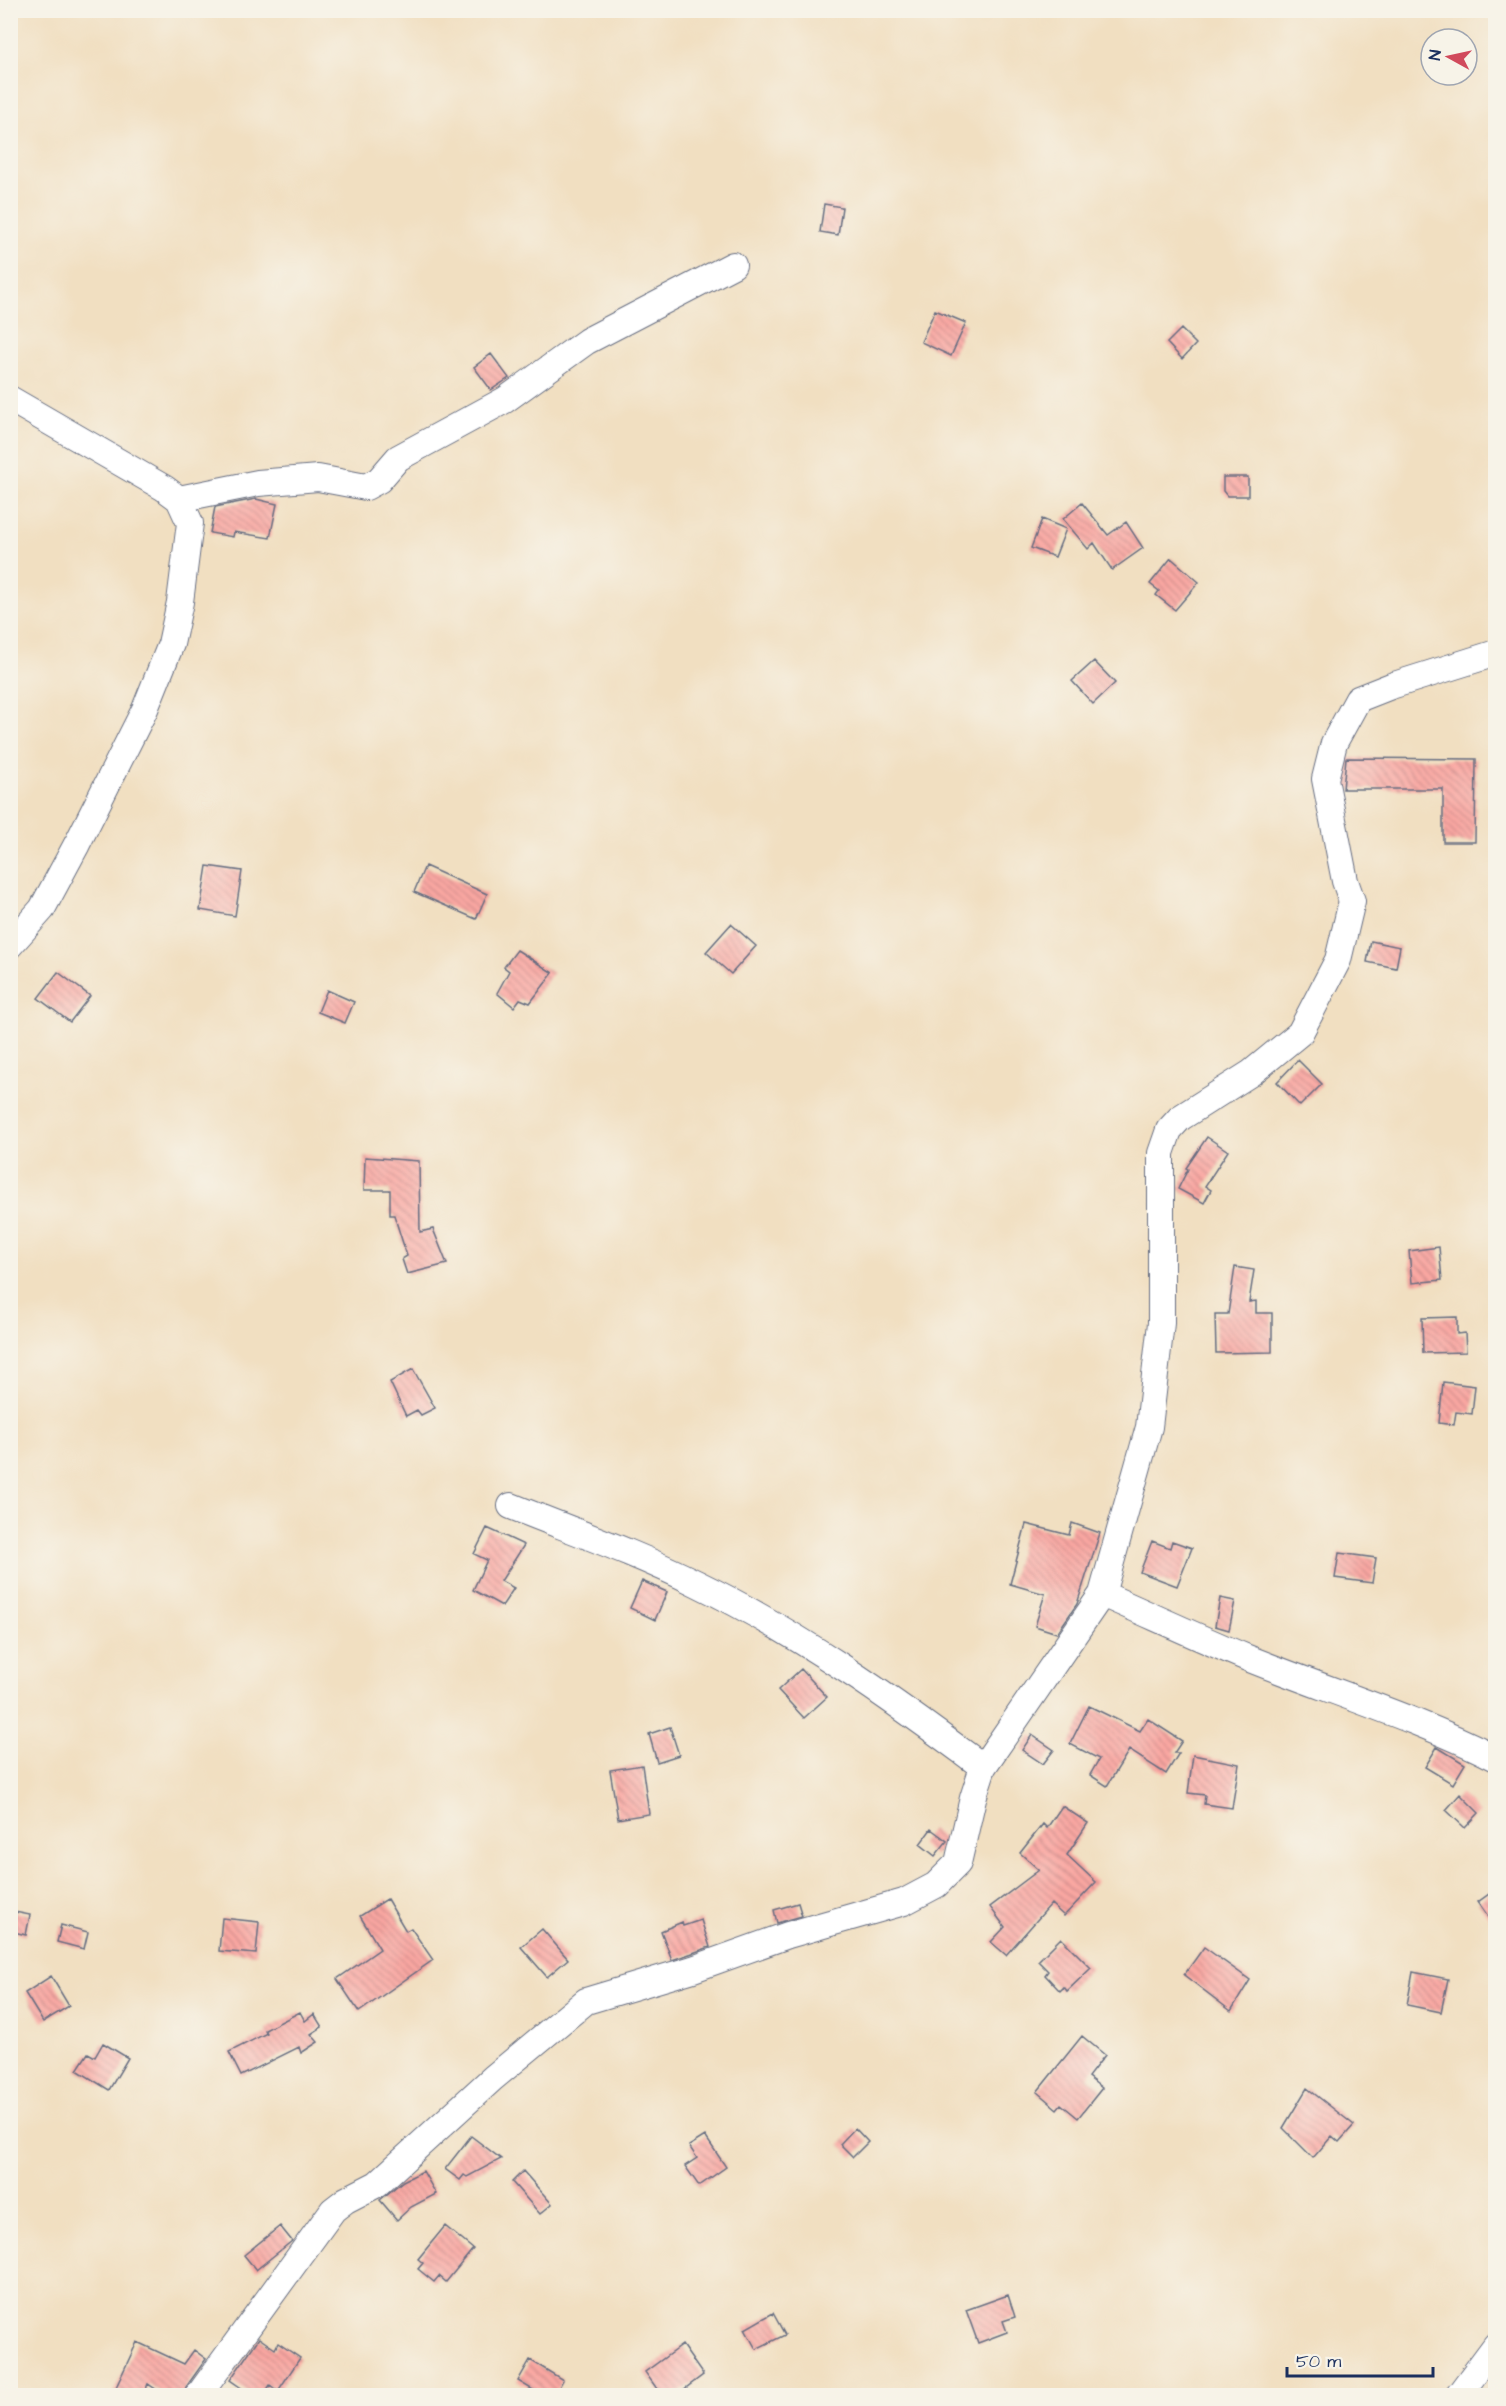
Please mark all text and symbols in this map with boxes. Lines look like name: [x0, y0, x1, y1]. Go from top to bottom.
north arrow: [1419, 27, 1479, 87]
text: N: [1424, 49, 1447, 62]
scale bar: [1287, 2340, 1432, 2378]
text: 50 m: [1296, 2349, 1341, 2374]

